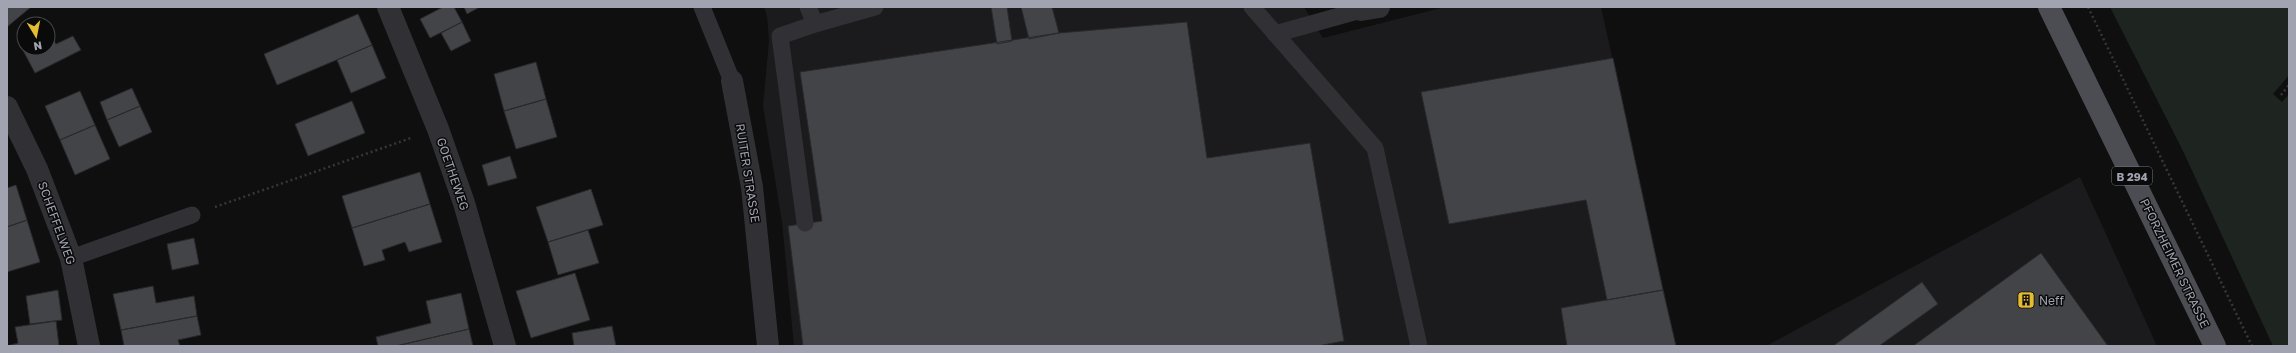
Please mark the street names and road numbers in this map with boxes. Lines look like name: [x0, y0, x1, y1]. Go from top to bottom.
street label: RUITER STRASSE: [733, 122, 763, 224]
street label: GOETHEWEG: [434, 136, 472, 212]
road number: B 294: [2112, 167, 2152, 185]
street label: SCHEFFELWEG: [35, 179, 79, 267]
street label: PFORZHEIMER STRASSE: [2137, 196, 2213, 330]

